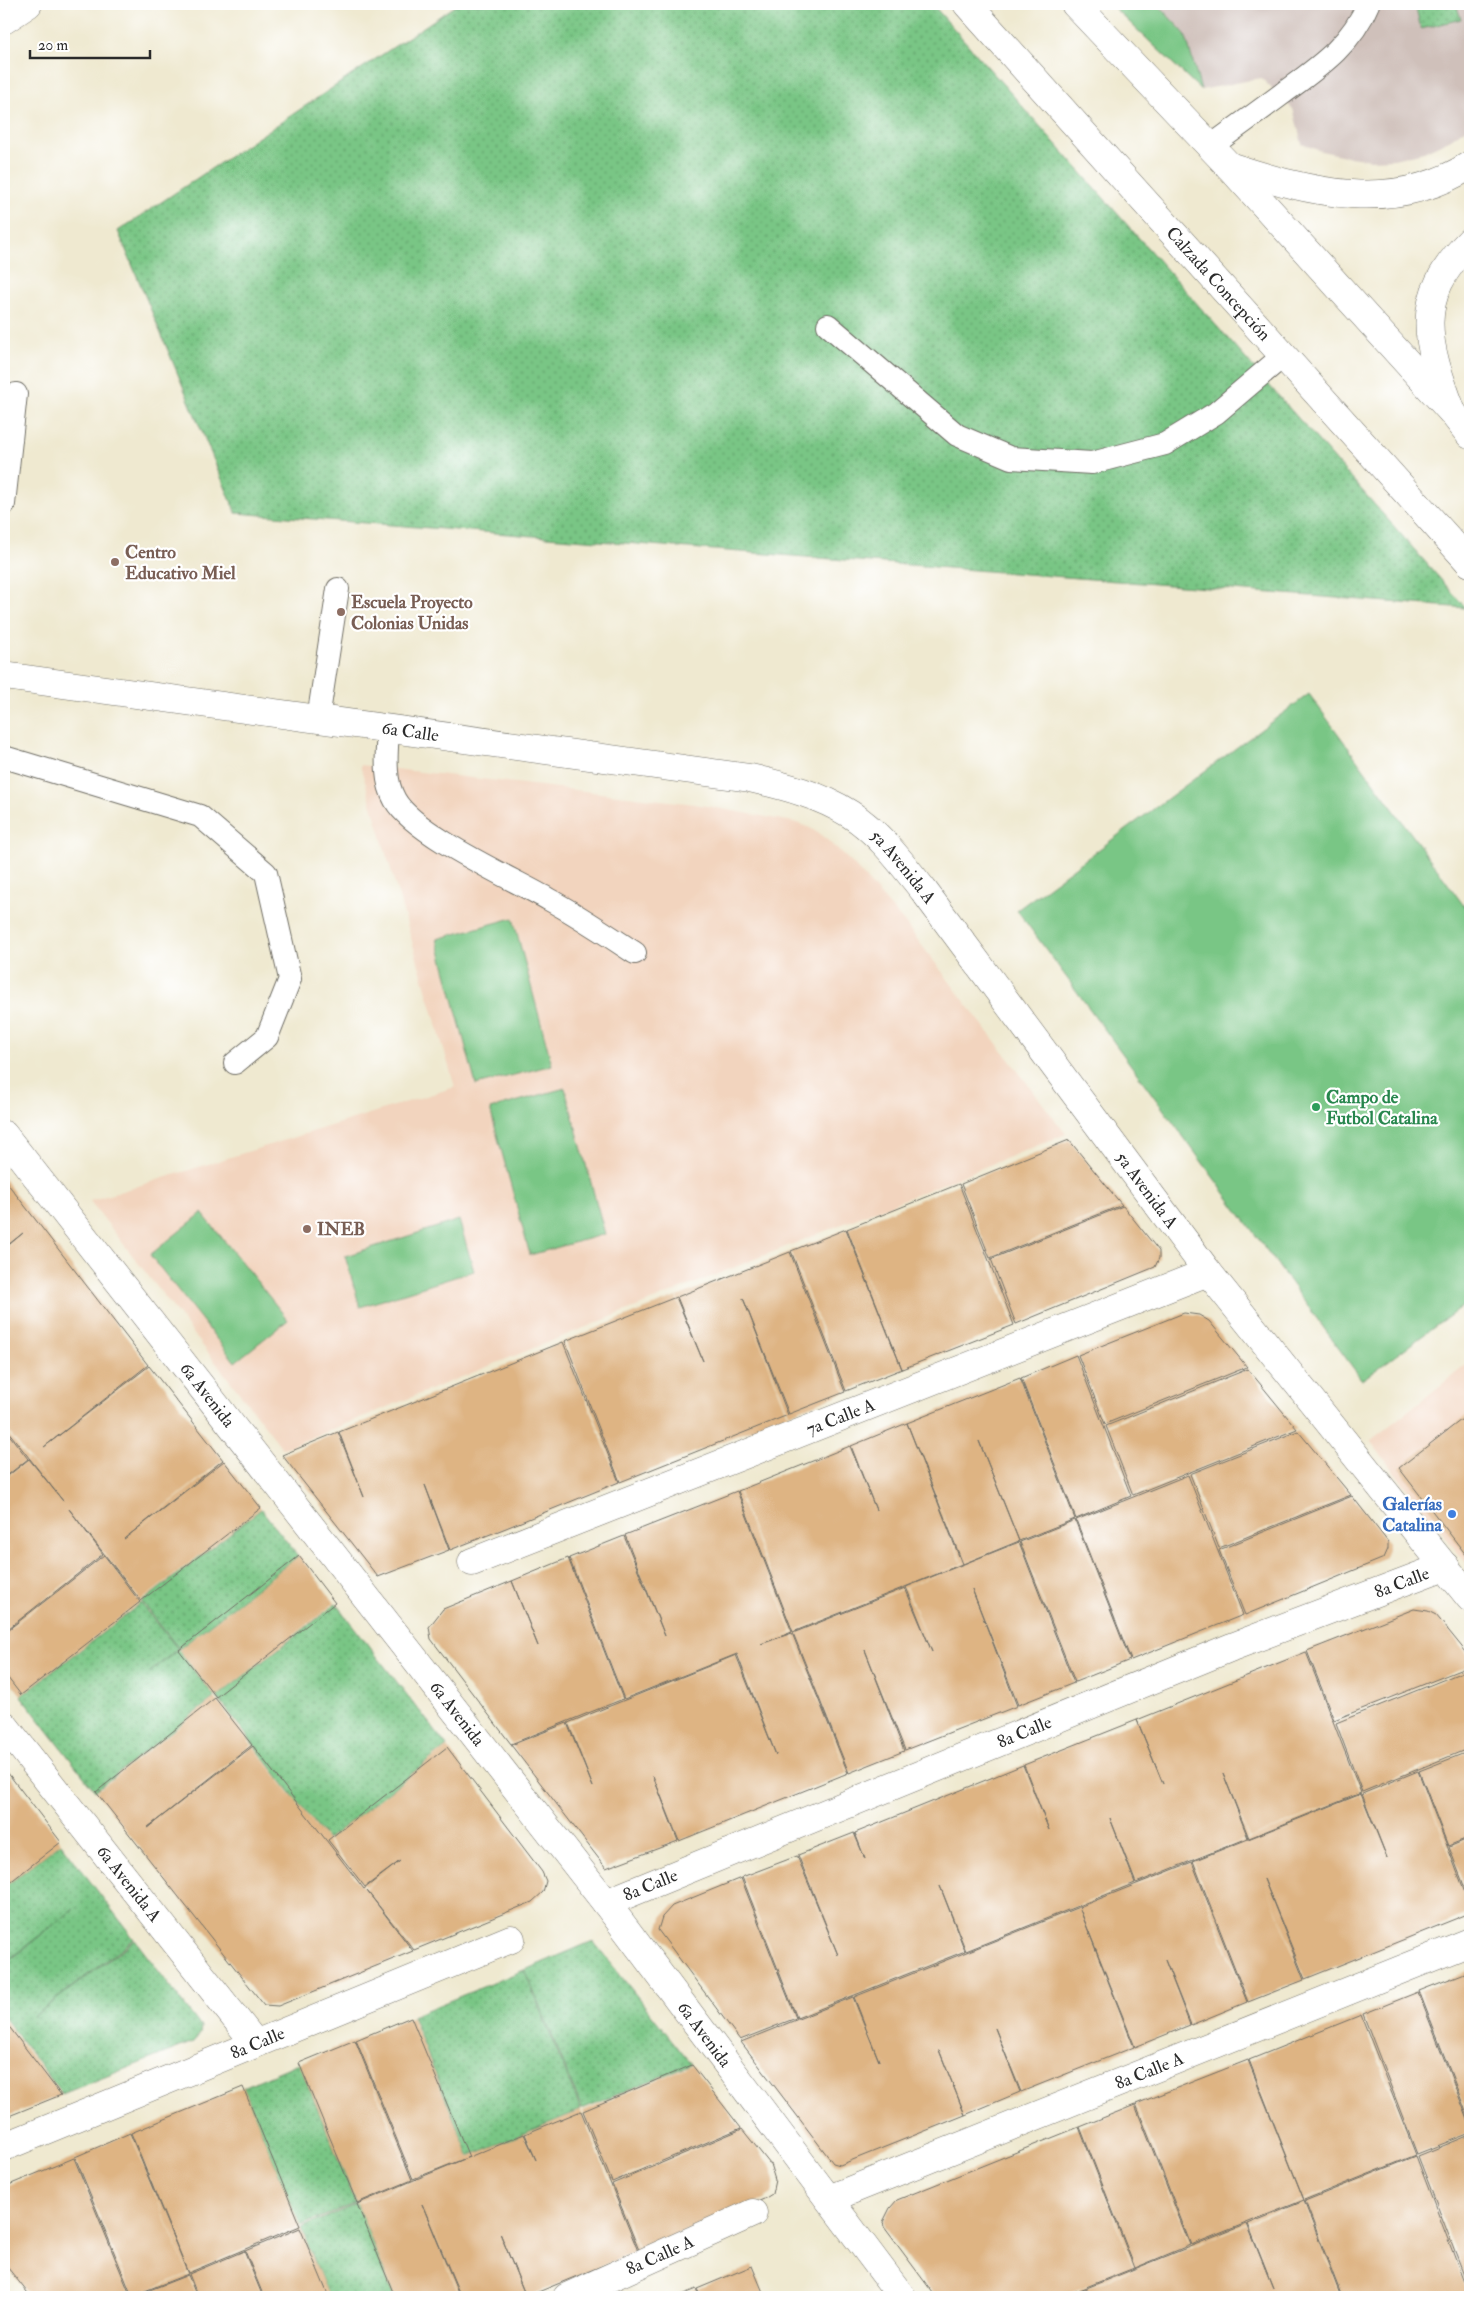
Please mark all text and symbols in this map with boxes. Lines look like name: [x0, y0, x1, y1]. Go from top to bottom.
scale bar: [30, 28, 150, 60]
text: 20 m: [38, 36, 68, 55]
street label: Calzada Concepción: [1161, 221, 1276, 346]
place label: Centro Educativo Miel: [125, 541, 236, 585]
marker: Centro Educativo Miel: [109, 556, 121, 568]
place label: Escuela Proyecto Colonias Unidas: [351, 591, 473, 635]
marker: Escuela Proyecto Colonias Unidas: [335, 606, 347, 618]
street label: 6a Calle: [380, 716, 441, 747]
street label: 5a Avenida A: [865, 824, 942, 909]
place label: Campo de Futbol Catalina: [1326, 1086, 1438, 1130]
marker: Campo de Futbol Catalina: [1310, 1101, 1322, 1113]
street label: 5a Avenida A: [1111, 1147, 1184, 1234]
place label: INEB: [317, 1218, 365, 1241]
marker: INEB: [301, 1223, 313, 1235]
street label: 6a Avenida: [175, 1357, 241, 1432]
street label: 7a Calle A: [803, 1393, 879, 1441]
place label: Galerías Catalina: [1382, 1493, 1443, 1537]
marker: Galerías Catalina: [1446, 1508, 1458, 1520]
street label: 8a Calle: [1371, 1561, 1433, 1603]
street label: 6a Avenida: [425, 1676, 491, 1751]
street label: 8a Calle: [994, 1710, 1055, 1753]
street label: 6a Avenida A: [92, 1840, 167, 1927]
street label: 8a Calle: [620, 1863, 682, 1906]
street label: 6a Avenida: [672, 1997, 737, 2072]
street label: 8a Calle: [227, 2021, 289, 2064]
street label: 8a Calle A: [1111, 2046, 1188, 2095]
street label: 8a Calle A: [622, 2229, 698, 2280]

